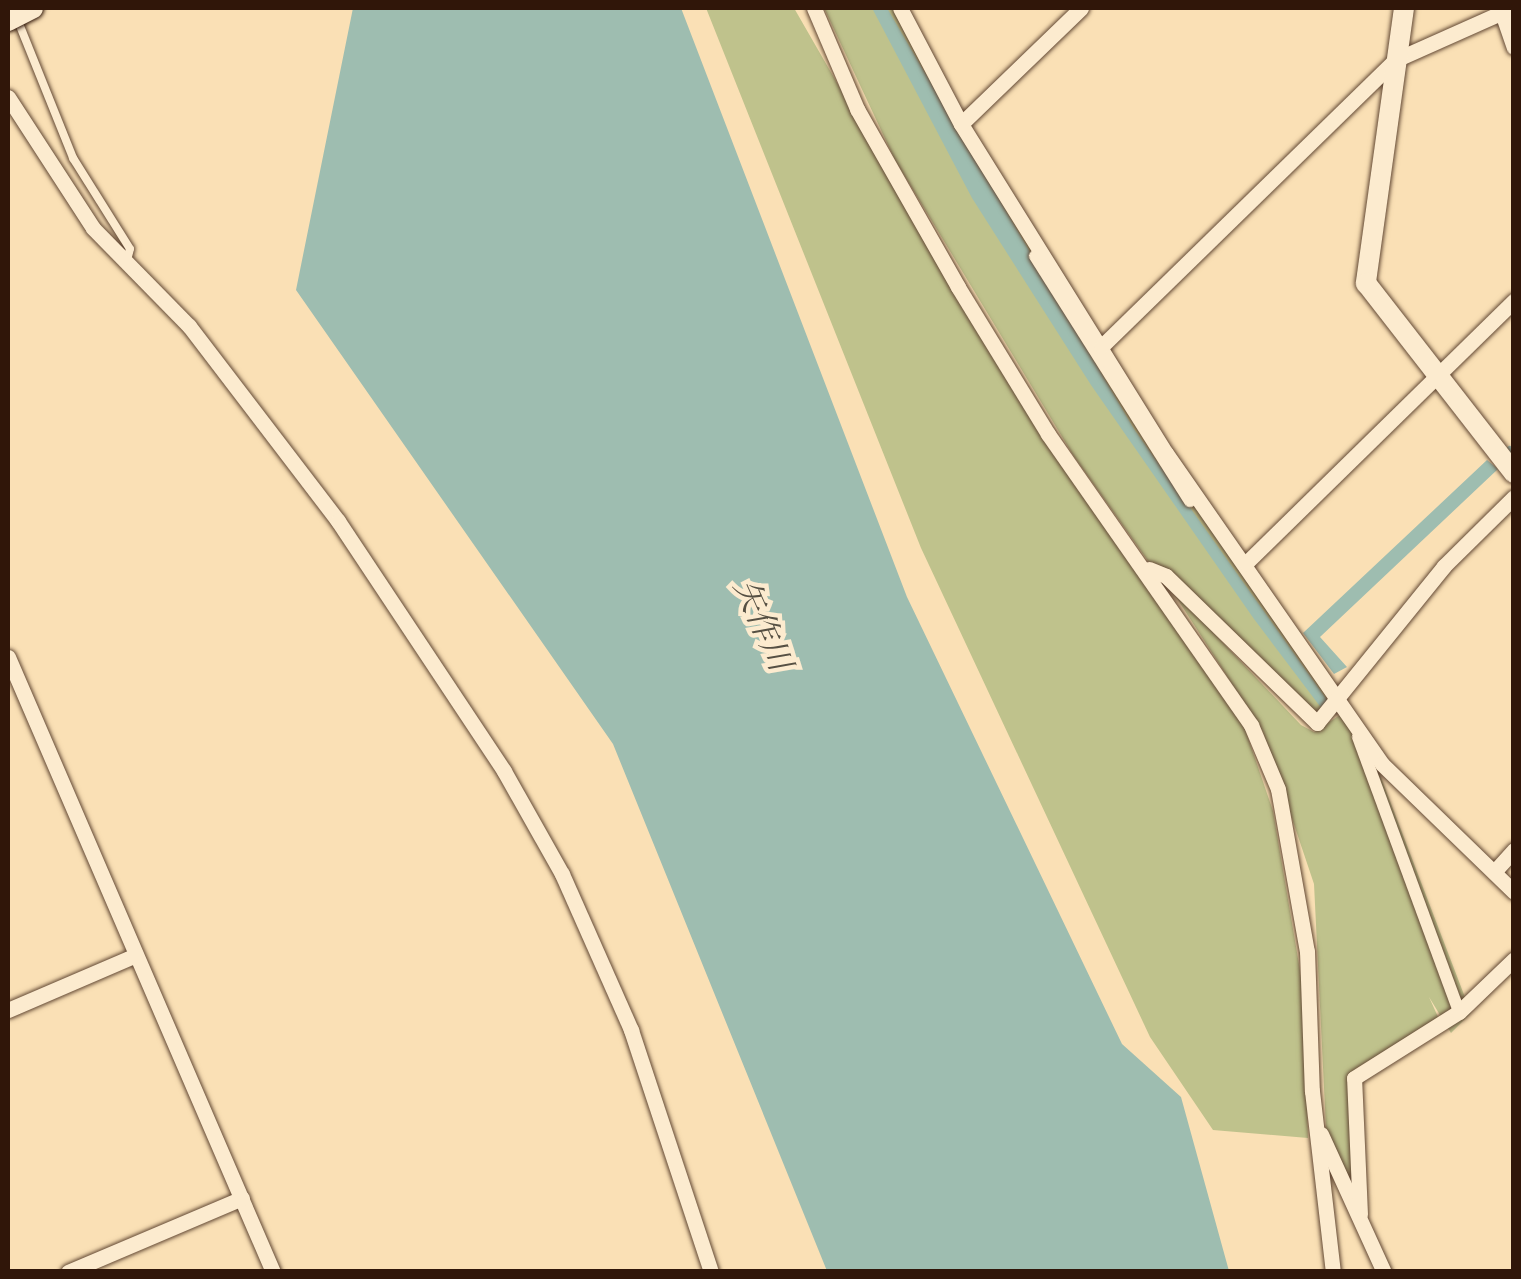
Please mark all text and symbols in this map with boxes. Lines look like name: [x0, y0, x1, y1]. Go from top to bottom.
water label: 矢作川: [725, 573, 799, 677]

